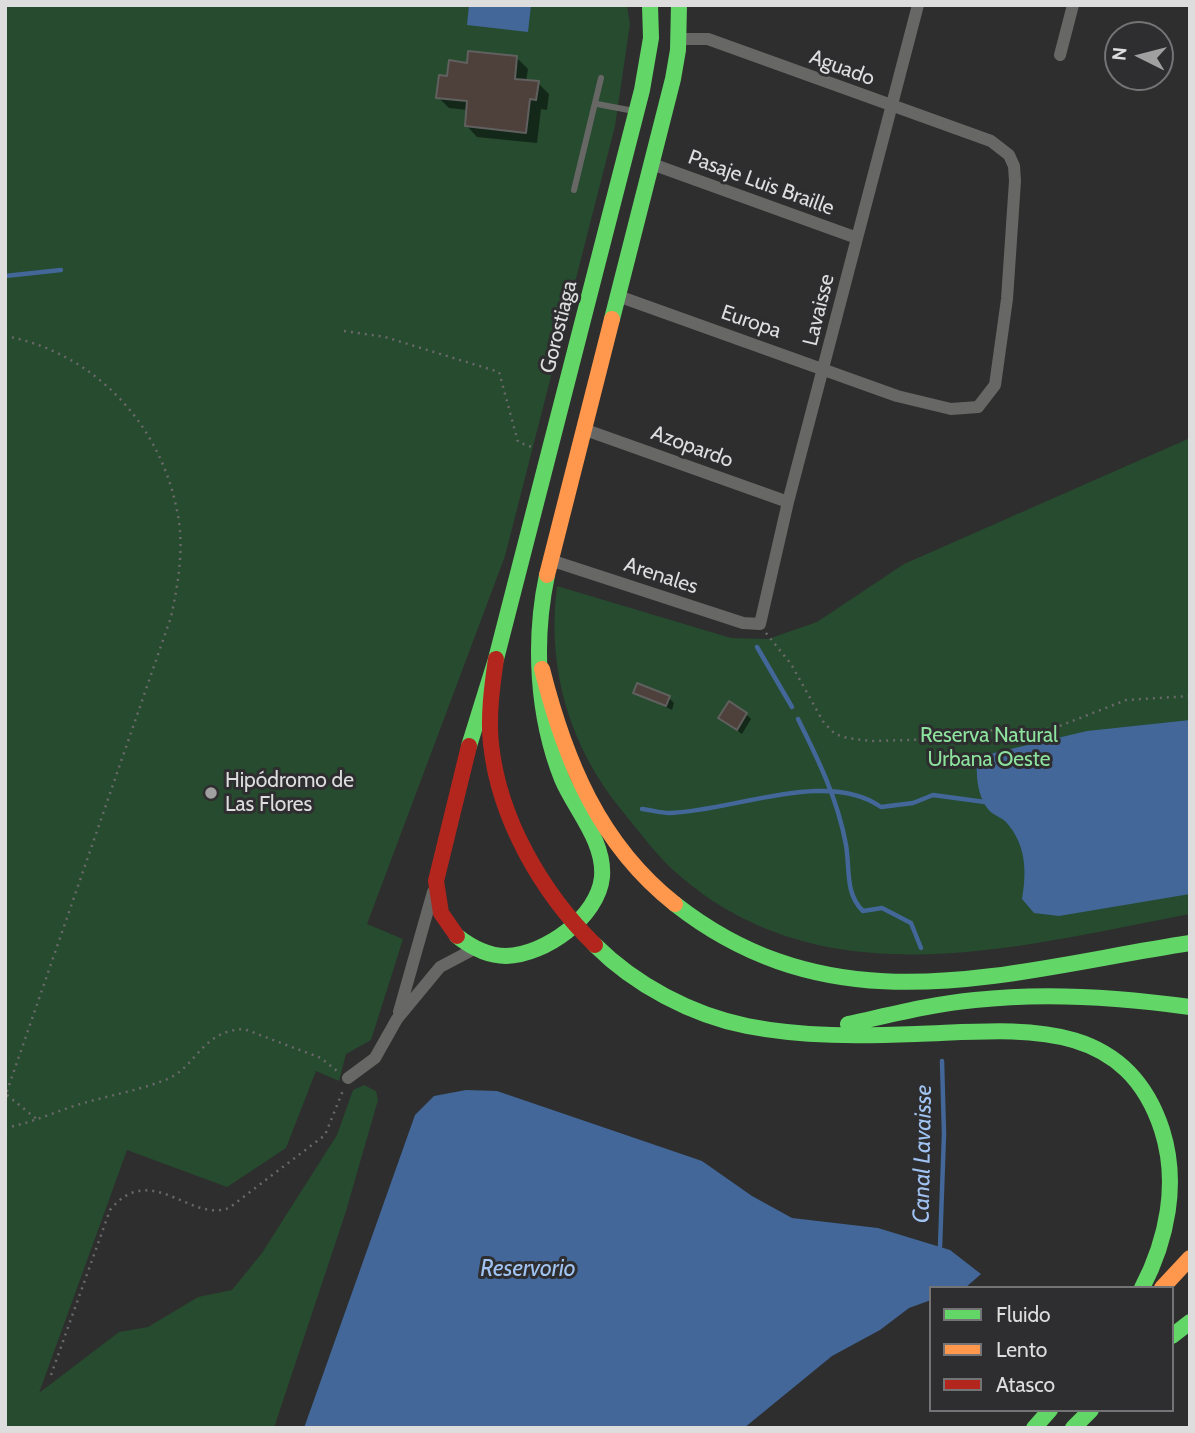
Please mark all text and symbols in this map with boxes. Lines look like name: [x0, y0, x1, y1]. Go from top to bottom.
north arrow: [1104, 21, 1174, 91]
street label: Aguado: [806, 45, 878, 91]
text: N: [1107, 46, 1132, 62]
street label: Pasaje Luis Braille: [684, 145, 838, 221]
street label: Lavaisse: [798, 271, 840, 349]
street label: Gorostiaga: [535, 278, 583, 376]
street label: Europa: [718, 300, 784, 344]
street label: Azopardo: [648, 421, 736, 473]
street label: Arenales: [621, 552, 701, 600]
park label: Reserva Natural Urbana Oeste: [920, 723, 1058, 773]
place label: Hipódromo de Las Flores: [225, 768, 354, 818]
marker: Hipódromo de Las Flores: [203, 785, 219, 801]
water label: Canal Lavaisse: [908, 1085, 938, 1223]
water label: Reservorio: [480, 1255, 576, 1283]
legend: [929, 1286, 1174, 1412]
text: Fluido: [996, 1302, 1051, 1327]
text: Lento: [996, 1337, 1047, 1362]
text: Atasco: [996, 1372, 1055, 1397]

